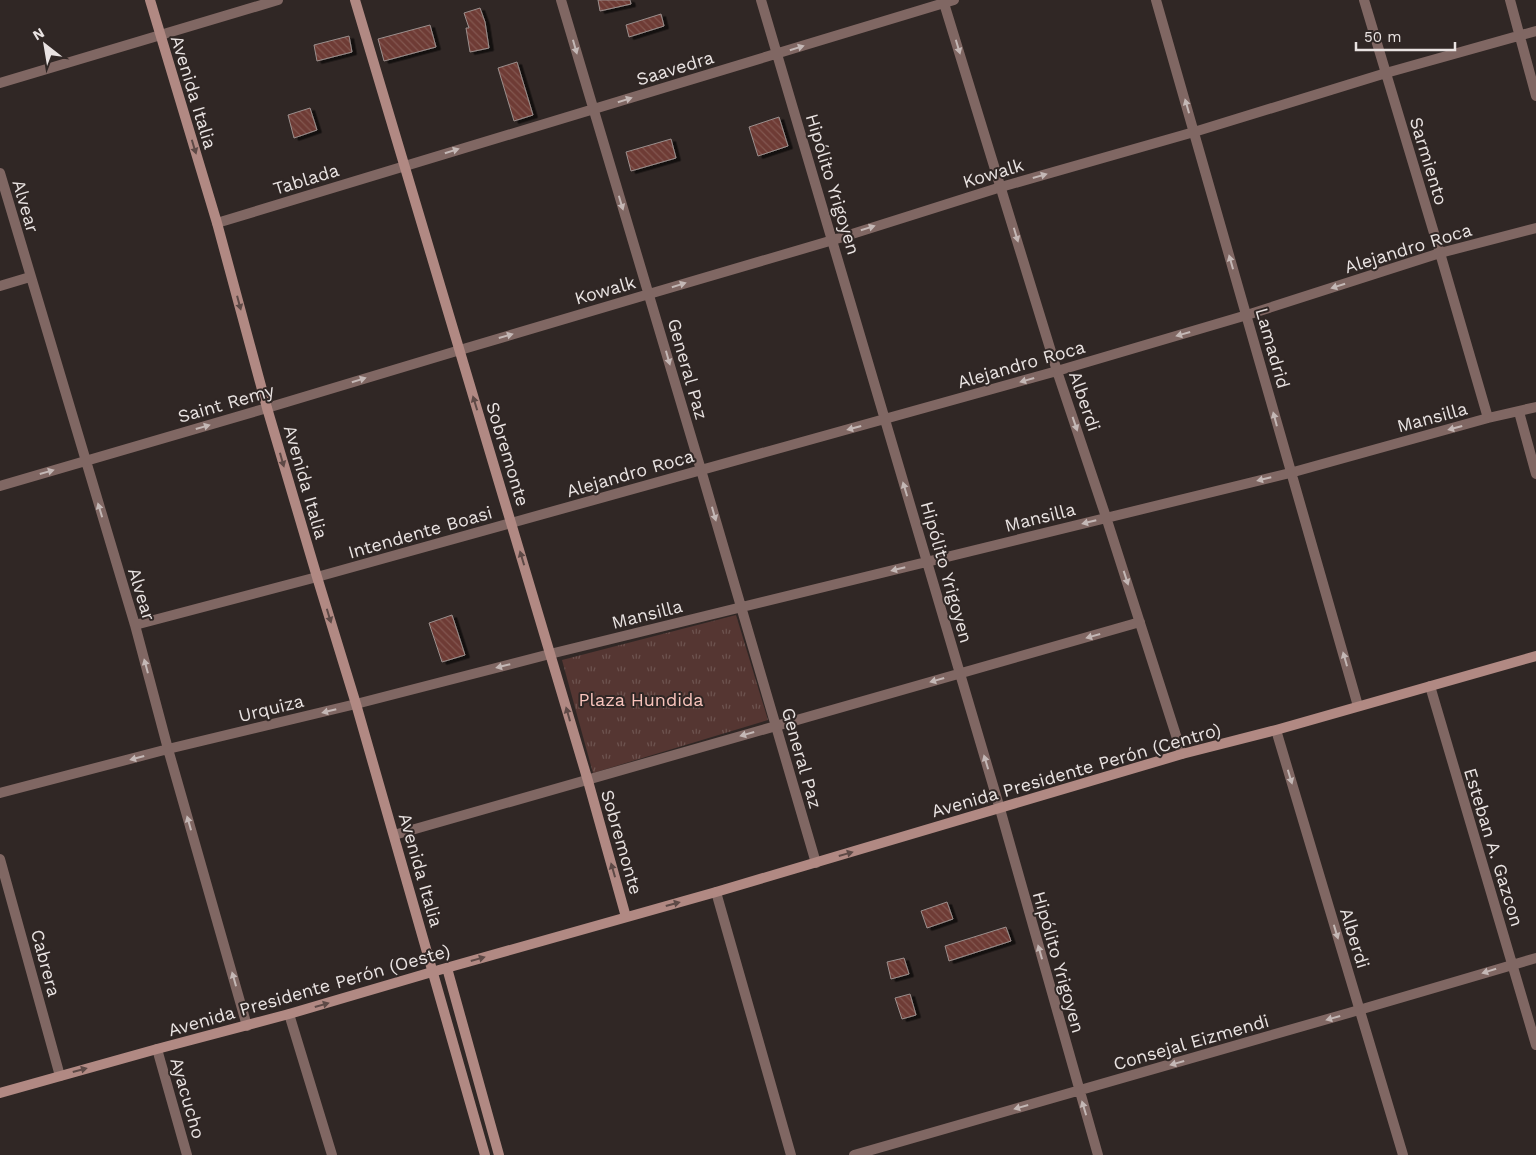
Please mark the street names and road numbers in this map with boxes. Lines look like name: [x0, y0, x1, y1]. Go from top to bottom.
street label: Avenida Italia: [167, 33, 221, 151]
street label: Saavedra: [634, 46, 716, 90]
street label: Hipólito Yrigoyen: [802, 111, 864, 257]
street label: Sarmiento: [1406, 115, 1452, 207]
street label: Kowalk: [960, 154, 1026, 192]
street label: Tablada: [271, 159, 341, 199]
street label: Alvear: [8, 177, 44, 235]
street label: Alejandro Roca: [1342, 219, 1474, 277]
street label: Kowalk: [572, 271, 638, 309]
street label: Lamadrid: [1251, 305, 1295, 391]
street label: General Paz: [664, 316, 712, 422]
street label: Alejandro Roca: [955, 336, 1087, 392]
street label: Alberdi: [1065, 368, 1105, 434]
street label: Saint Remy: [175, 379, 277, 427]
street label: Mansilla: [1394, 398, 1470, 436]
street label: Sobremonte: [482, 399, 534, 509]
street label: Avenida Italia: [280, 423, 332, 541]
street label: Alejandro Roca: [564, 445, 696, 501]
street label: Mansilla: [1002, 498, 1078, 536]
street label: Hipólito Yrigoyen: [917, 499, 977, 645]
street label: Intendente Boasi: [345, 501, 495, 563]
street label: Alvear: [124, 565, 160, 623]
street label: Mansilla: [609, 595, 685, 633]
street label: Urquiza: [236, 690, 306, 726]
street label: General Paz: [778, 705, 826, 811]
street label: Avenida Presidente Perón (Centro): [929, 719, 1223, 821]
street label: Esteban A. Gazcon: [1460, 765, 1528, 929]
street label: Sobremonte: [597, 787, 647, 897]
street label: Avenida Italia: [395, 811, 447, 929]
street label: Hipólito Yrigoyen: [1029, 889, 1089, 1035]
street label: Alberdi: [1336, 905, 1374, 971]
street label: Cabrera: [27, 927, 65, 999]
street label: Avenida Presidente Perón (Oeste): [166, 940, 452, 1040]
street label: Consejal Eizmendi: [1111, 1010, 1271, 1074]
street label: Ayacucho: [166, 1055, 210, 1141]

